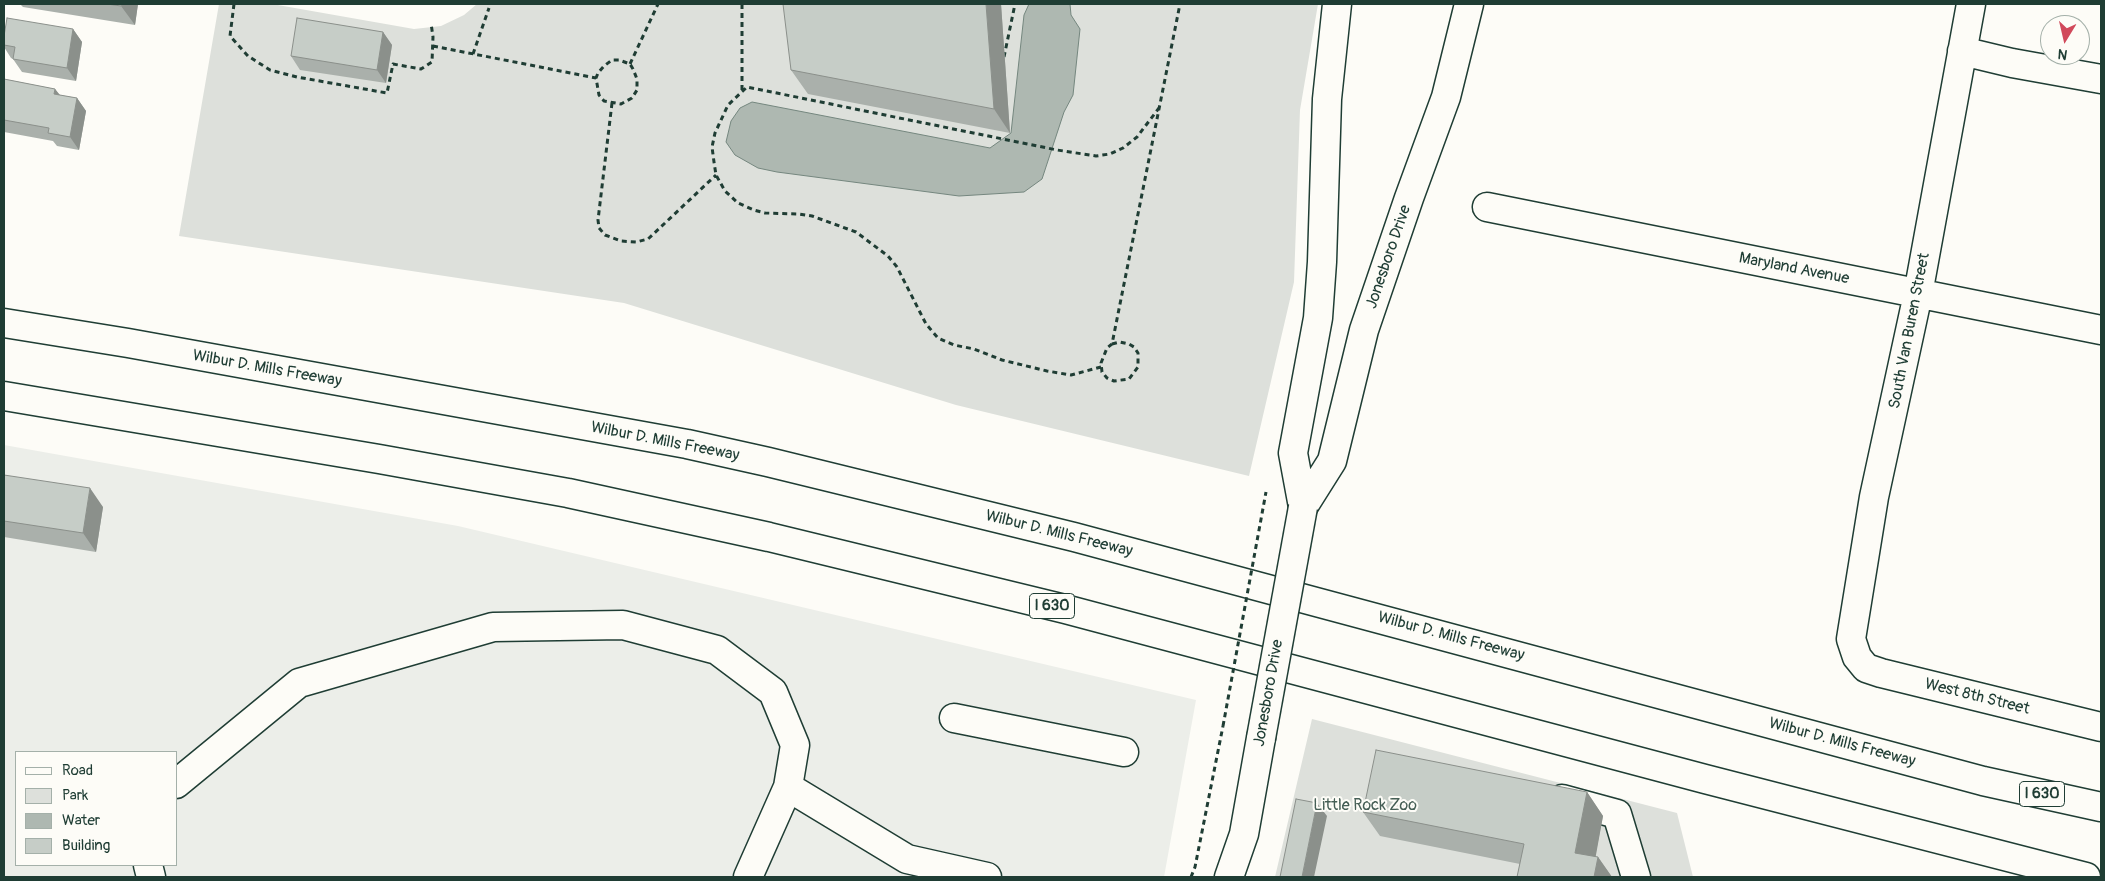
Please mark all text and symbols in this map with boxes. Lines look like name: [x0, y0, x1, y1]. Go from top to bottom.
north arrow: [2040, 15, 2090, 65]
text: N: [2057, 45, 2069, 63]
street label: Jonesboro Drive: [1362, 203, 1416, 311]
street label: Maryland Avenue: [1737, 249, 1851, 289]
street label: South Van Buren Street: [1885, 251, 1935, 411]
street label: Wilbur D. Mills Freeway: [191, 346, 343, 392]
street label: Wilbur D. Mills Freeway: [589, 418, 741, 466]
street label: Wilbur D. Mills Freeway: [983, 506, 1135, 562]
road number: I 630: [1030, 594, 1074, 618]
street label: Wilbur D. Mills Freeway: [1376, 608, 1526, 666]
street label: Jonesboro Drive: [1250, 638, 1288, 748]
street label: West 8th Street: [1923, 675, 2031, 719]
street label: Wilbur D. Mills Freeway: [1767, 714, 1917, 772]
legend: [15, 751, 178, 866]
text: Road: [62, 761, 93, 780]
road number: I 630: [2020, 782, 2064, 806]
text: Park: [62, 786, 88, 805]
park label: Little Rock Zoo: [1313, 796, 1417, 816]
text: Water: [62, 811, 100, 830]
text: Building: [62, 836, 110, 855]

